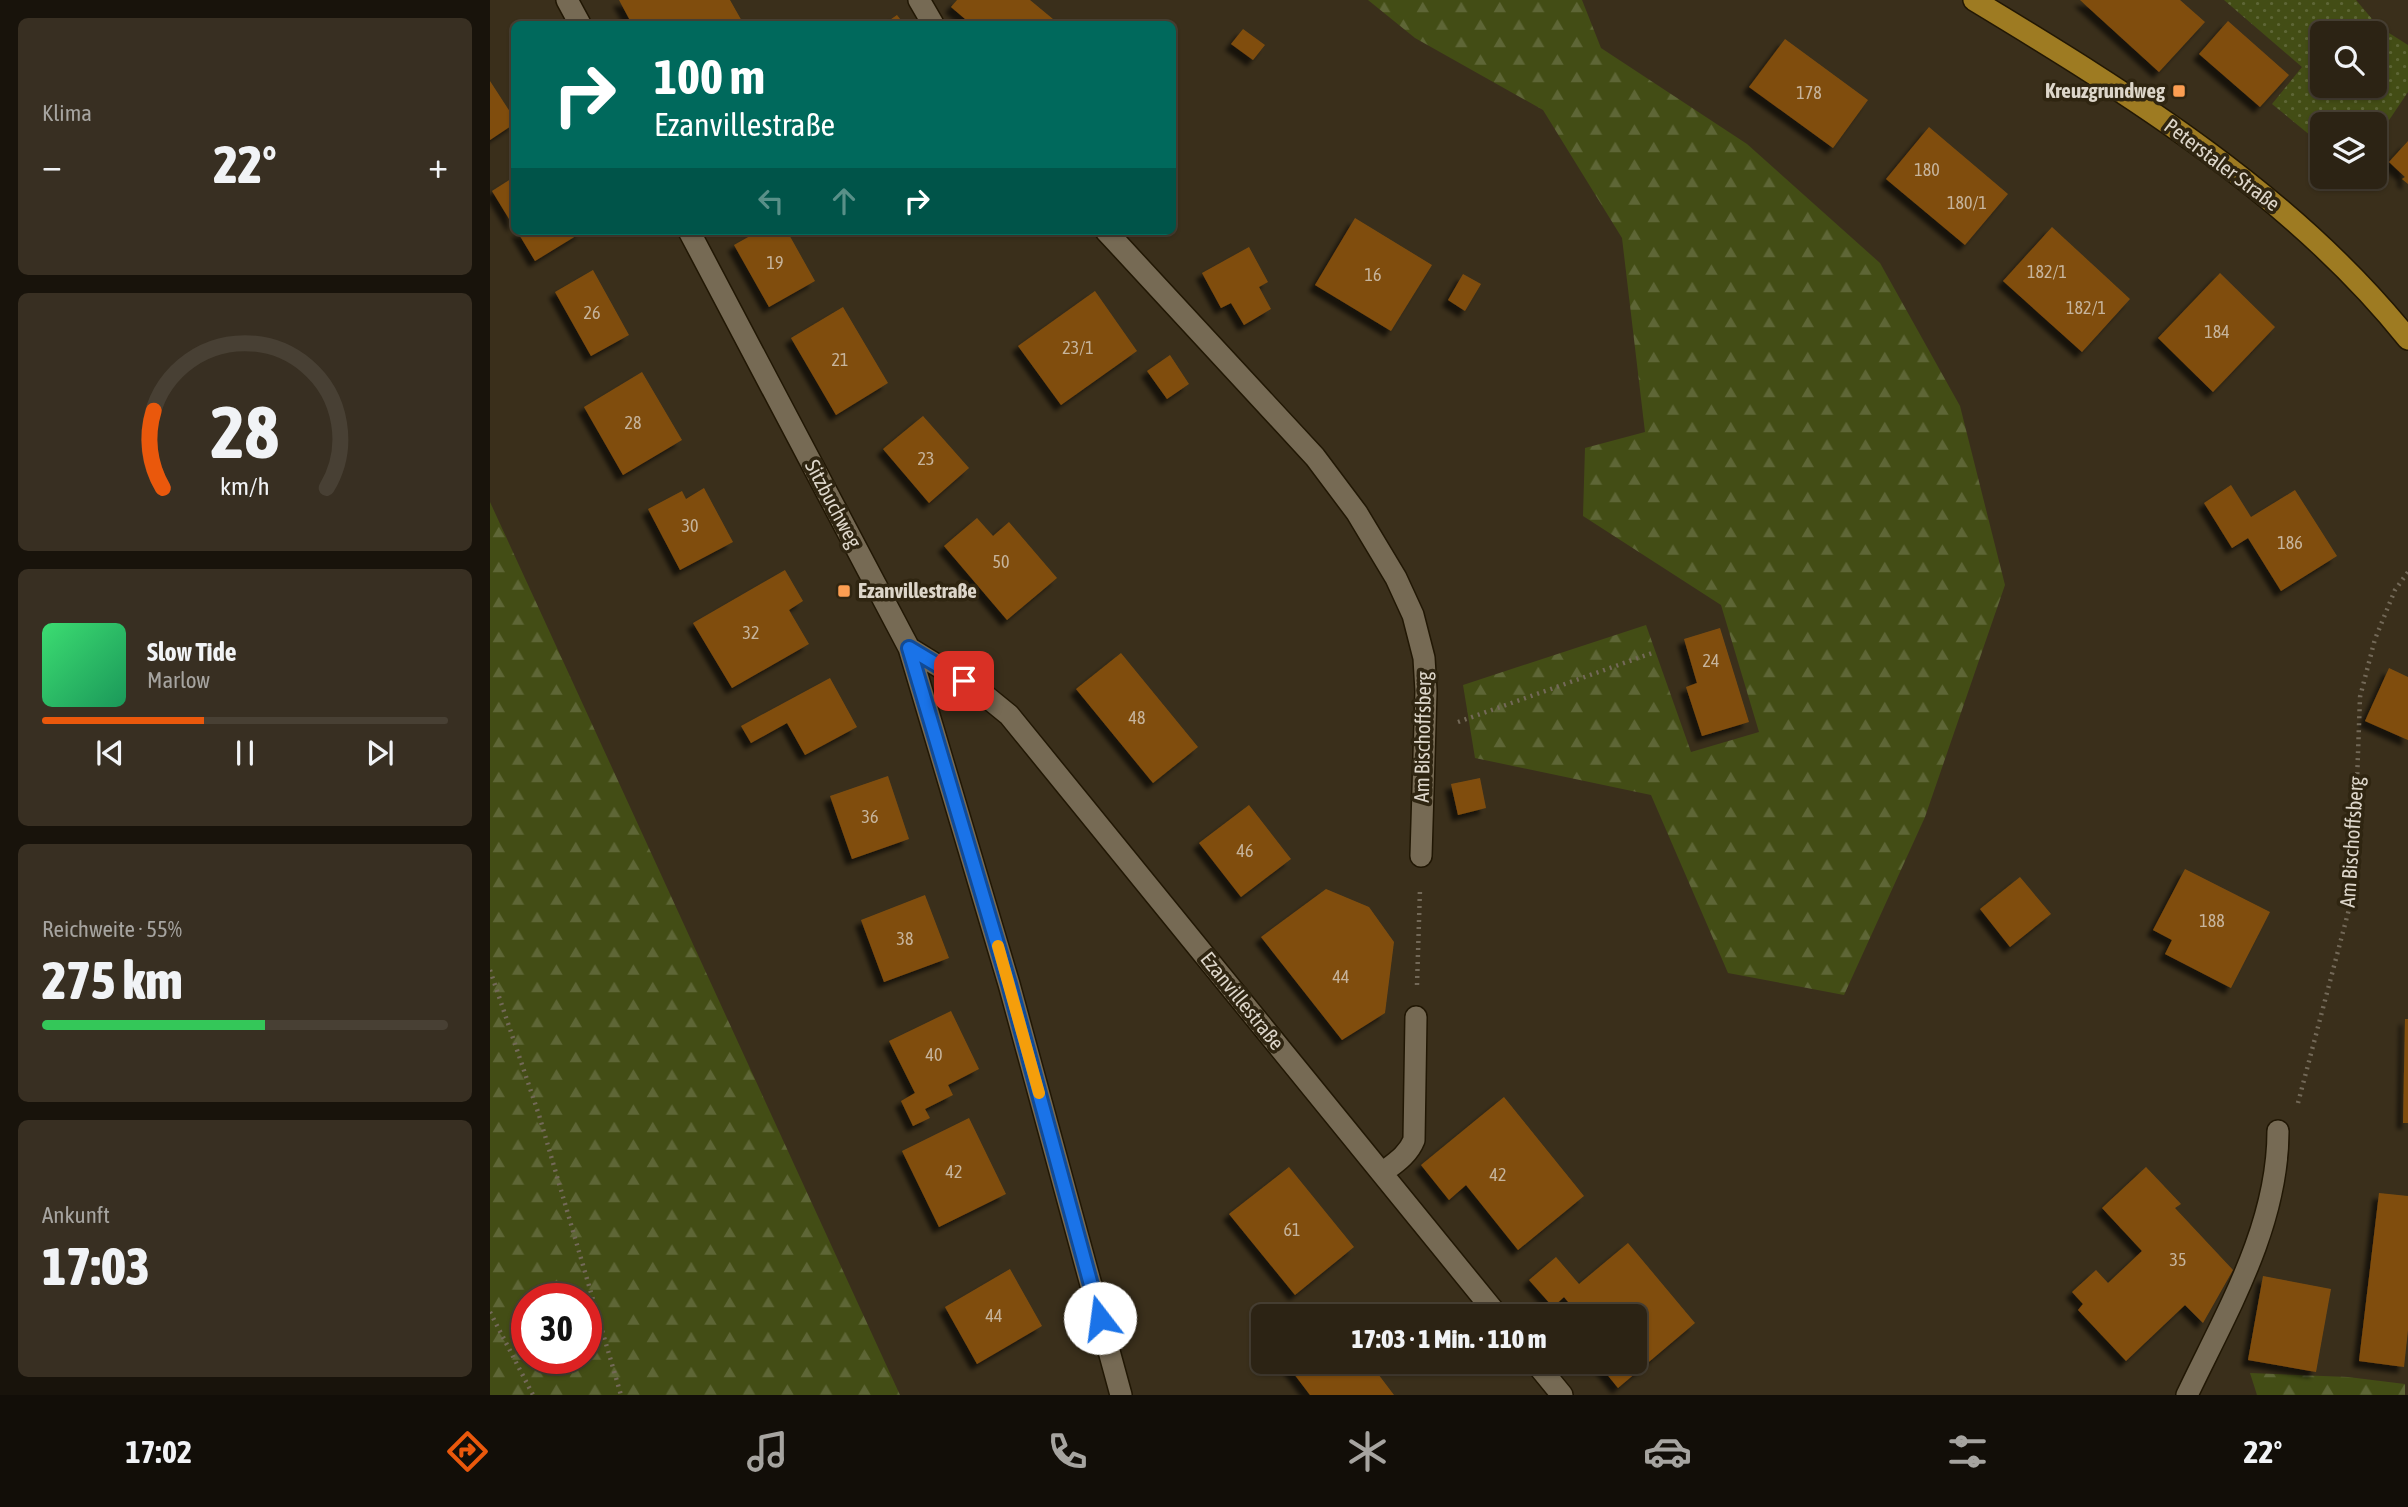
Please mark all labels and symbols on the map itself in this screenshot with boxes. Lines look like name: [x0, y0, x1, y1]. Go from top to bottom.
place label: Kreuzgrundweg: [2045, 78, 2166, 102]
house number: 178: [1796, 82, 1822, 103]
marker: Kreuzgrundweg: [2171, 83, 2187, 99]
street label: Peterstaler Straße: [2160, 113, 2285, 215]
house number: 180: [1914, 159, 1940, 180]
house number: 180/1: [1947, 192, 1987, 213]
house number: 19: [767, 252, 783, 273]
house number: 182/1: [2027, 261, 2067, 282]
house number: 16: [1365, 264, 1381, 285]
house number: 182/1: [2066, 297, 2106, 318]
house number: 26: [584, 302, 600, 323]
house number: 184: [2204, 321, 2230, 342]
house number: 23/1: [1062, 337, 1094, 358]
house number: 21: [832, 349, 848, 370]
house number: 28: [625, 412, 641, 433]
house number: 23: [918, 448, 934, 469]
street label: Sitzbuchweg: [801, 455, 867, 552]
house number: 30: [682, 515, 698, 536]
house number: 186: [2277, 532, 2303, 553]
house number: 50: [993, 551, 1009, 572]
place label: Ezanvillestraße: [858, 578, 977, 602]
marker: Ezanvillestraße: [836, 583, 852, 599]
house number: 32: [743, 622, 759, 643]
house number: 24: [1703, 650, 1719, 671]
pin: [934, 651, 994, 711]
street label: Am Bischoffsberg: [1409, 671, 1435, 803]
house number: 48: [1129, 707, 1145, 728]
street label: Am Bischoffsberg: [2334, 776, 2368, 908]
house number: 36: [862, 806, 878, 827]
house number: 46: [1237, 840, 1253, 861]
house number: 188: [2199, 910, 2225, 931]
house number: 38: [897, 928, 913, 949]
street label: Ezanvillestraße: [1196, 947, 1289, 1054]
house number: 44: [1333, 966, 1349, 987]
house number: 40: [926, 1044, 942, 1065]
house number: 42: [946, 1161, 962, 1182]
house number: 42: [1490, 1164, 1506, 1185]
house number: 61: [1284, 1219, 1300, 1240]
house number: 35: [2170, 1249, 2186, 1270]
position arrow: [1063, 1281, 1137, 1355]
speed limit sign: 30: [511, 1283, 602, 1374]
house number: 44: [986, 1305, 1002, 1326]

